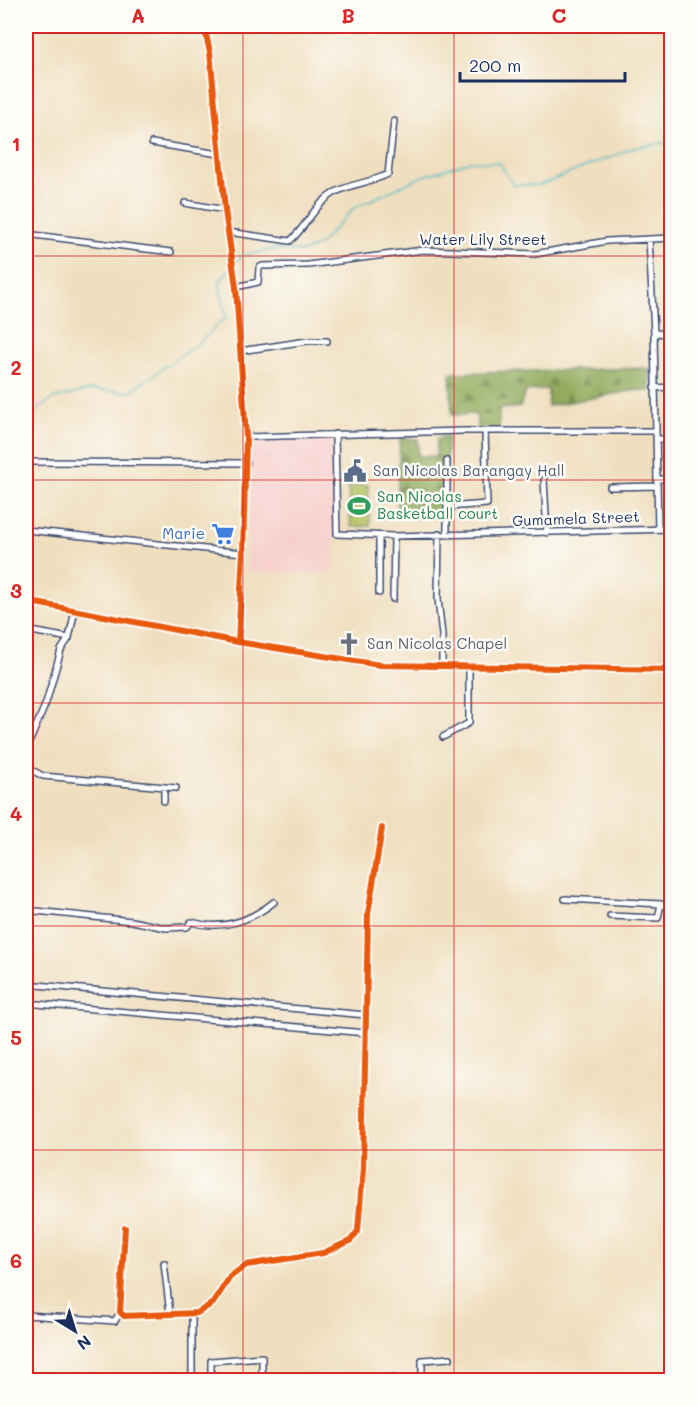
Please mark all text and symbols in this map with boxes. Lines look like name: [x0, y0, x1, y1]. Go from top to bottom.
text: A: [131, 2, 145, 28]
text: B: [341, 2, 355, 28]
text: C: [552, 2, 567, 28]
scale bar: [460, 45, 625, 83]
text: 200 m: [469, 53, 521, 77]
text: 1: [12, 130, 20, 156]
street label: Water Lily Street: [419, 229, 547, 249]
text: 2: [10, 354, 22, 380]
public building icon: San Nicolas Barangay Hall: [342, 458, 368, 484]
place label: San Nicolas Barangay Hall: [373, 460, 565, 480]
place label: San Nicolas Basketball court: [377, 486, 498, 523]
sports icon: San Nicolas Basketball court: [346, 493, 372, 519]
street label: Gumamela Street: [512, 506, 640, 530]
supermarket icon: Marie: [210, 521, 236, 547]
place label: Marie: [162, 523, 205, 543]
text: 3: [10, 577, 22, 603]
church icon: San Nicolas Chapel: [336, 631, 362, 657]
place label: San Nicolas Chapel: [367, 633, 507, 653]
text: 4: [10, 800, 23, 826]
text: 5: [10, 1024, 22, 1050]
text: 6: [10, 1247, 22, 1273]
north arrow: [45, 1301, 105, 1361]
text: N: [73, 1331, 96, 1355]

